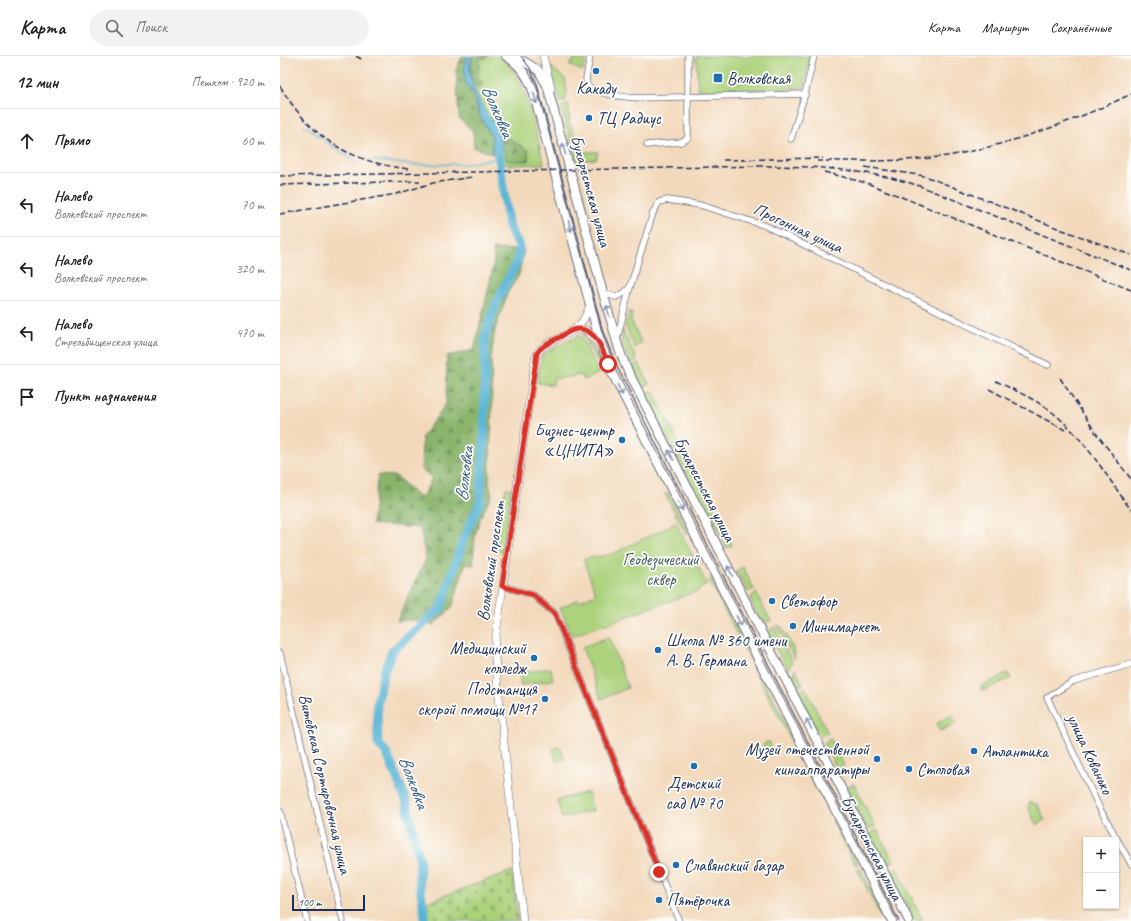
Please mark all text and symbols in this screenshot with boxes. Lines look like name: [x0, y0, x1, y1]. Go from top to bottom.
search box: [89, 10, 369, 46]
text: Карта: [20, 16, 65, 40]
icon: search: [103, 17, 125, 39]
text: Поиск: [135, 18, 167, 37]
text: Карта: [928, 19, 960, 36]
text: Маршрут: [982, 19, 1028, 36]
text: Сохранённые: [1050, 19, 1111, 36]
marker: Какаду: [591, 66, 601, 76]
place label: Волковская: [727, 68, 791, 89]
text: 12 мин: [16, 72, 58, 93]
marker: Волковская: [712, 72, 724, 84]
text: Пешком · 920 m: [191, 74, 264, 90]
place label: Какаду: [576, 78, 617, 99]
water label: Волковка: [477, 82, 520, 143]
one-way arrow: [532, 92, 539, 105]
place label: ТЦ Радиус: [597, 108, 662, 129]
marker: ТЦ Радиус: [584, 113, 594, 123]
icon: ahead: [16, 130, 38, 152]
text: Прямо: [54, 131, 90, 150]
text: 60 m: [242, 133, 264, 149]
street label: Бухарестская улица: [566, 133, 616, 250]
one-way arrow: [560, 142, 567, 155]
text: Налево: [54, 187, 92, 206]
icon: left: [16, 194, 38, 216]
text: 70 m: [242, 197, 264, 213]
street label: Прогонная улица: [750, 198, 847, 258]
text: Волковский проспект: [54, 206, 146, 222]
one-way arrow: [566, 219, 574, 232]
text: Налево: [54, 251, 92, 270]
icon: left: [16, 258, 38, 280]
text: 320 m: [236, 261, 264, 277]
text: Волковский проспект: [54, 270, 146, 286]
one-way arrow: [604, 305, 611, 318]
text: Налево: [54, 315, 92, 334]
icon: left: [16, 322, 38, 344]
text: 470 m: [236, 325, 264, 341]
text: Стрельбищенская улица: [54, 334, 157, 350]
route start: [599, 355, 617, 373]
one-way arrow: [617, 384, 625, 396]
icon: arrive: [16, 386, 38, 408]
text: Пункт назначения: [54, 387, 156, 406]
place label: Бизнес-центр «ЦНИТА»: [535, 420, 616, 461]
street label: Бухарестская улица: [670, 433, 741, 546]
marker: Бизнес-центр «ЦНИТА»: [617, 435, 627, 445]
water label: Волковка: [450, 443, 479, 502]
one-way arrow: [667, 449, 674, 461]
street label: Волковский проспект: [472, 499, 510, 622]
one-way arrow: [676, 499, 684, 511]
park label: Геодезический сквер: [623, 549, 700, 590]
one-way arrow: [726, 565, 734, 577]
place label: Светофор: [780, 591, 839, 612]
marker: Светофор: [767, 596, 777, 606]
one-way arrow: [736, 615, 743, 627]
place label: Минимаркет: [801, 616, 881, 637]
marker: Минимаркет: [788, 621, 798, 631]
place label: Школа № 360 имени А. В. Германа: [666, 630, 788, 671]
place label: Медицинский колледж: [450, 638, 528, 679]
marker: Школа № 360 имени А. В. Германа: [653, 645, 663, 655]
marker: Медицинский колледж: [529, 653, 539, 663]
place label: Подстанция скорой помощи №17: [418, 679, 538, 720]
street label: Витебская Сортировочная улица: [294, 692, 356, 878]
marker: Подстанция скорой помощи №17: [540, 694, 550, 704]
street label: улица Кованько: [1062, 710, 1118, 798]
one-way arrow: [804, 718, 812, 730]
place label: Музей отечественной киноаппаратуры: [745, 739, 871, 780]
place label: Атлантика: [982, 741, 1050, 762]
marker: Атлантика: [969, 746, 979, 756]
water label: Волковка: [394, 753, 435, 814]
marker: Музей отечественной киноаппаратуры: [872, 754, 882, 764]
place label: Столовая: [917, 759, 970, 780]
marker: Детский сад № 70: [689, 761, 699, 771]
marker: Столовая: [904, 764, 914, 774]
place label: Детский сад № 70: [666, 773, 724, 814]
street label: Бухарестская улица: [837, 792, 908, 905]
map controls: [1083, 837, 1119, 909]
button: +: [1083, 837, 1119, 873]
place label: Славянский базар: [684, 855, 785, 877]
marker: Славянский базар: [671, 860, 681, 870]
route end: [650, 863, 668, 881]
button: −: [1083, 873, 1119, 909]
place label: Пятёрочка: [667, 890, 730, 911]
scale bar: [292, 893, 365, 912]
text: 100 m: [298, 895, 322, 909]
marker: Пятёрочка: [654, 895, 664, 905]

